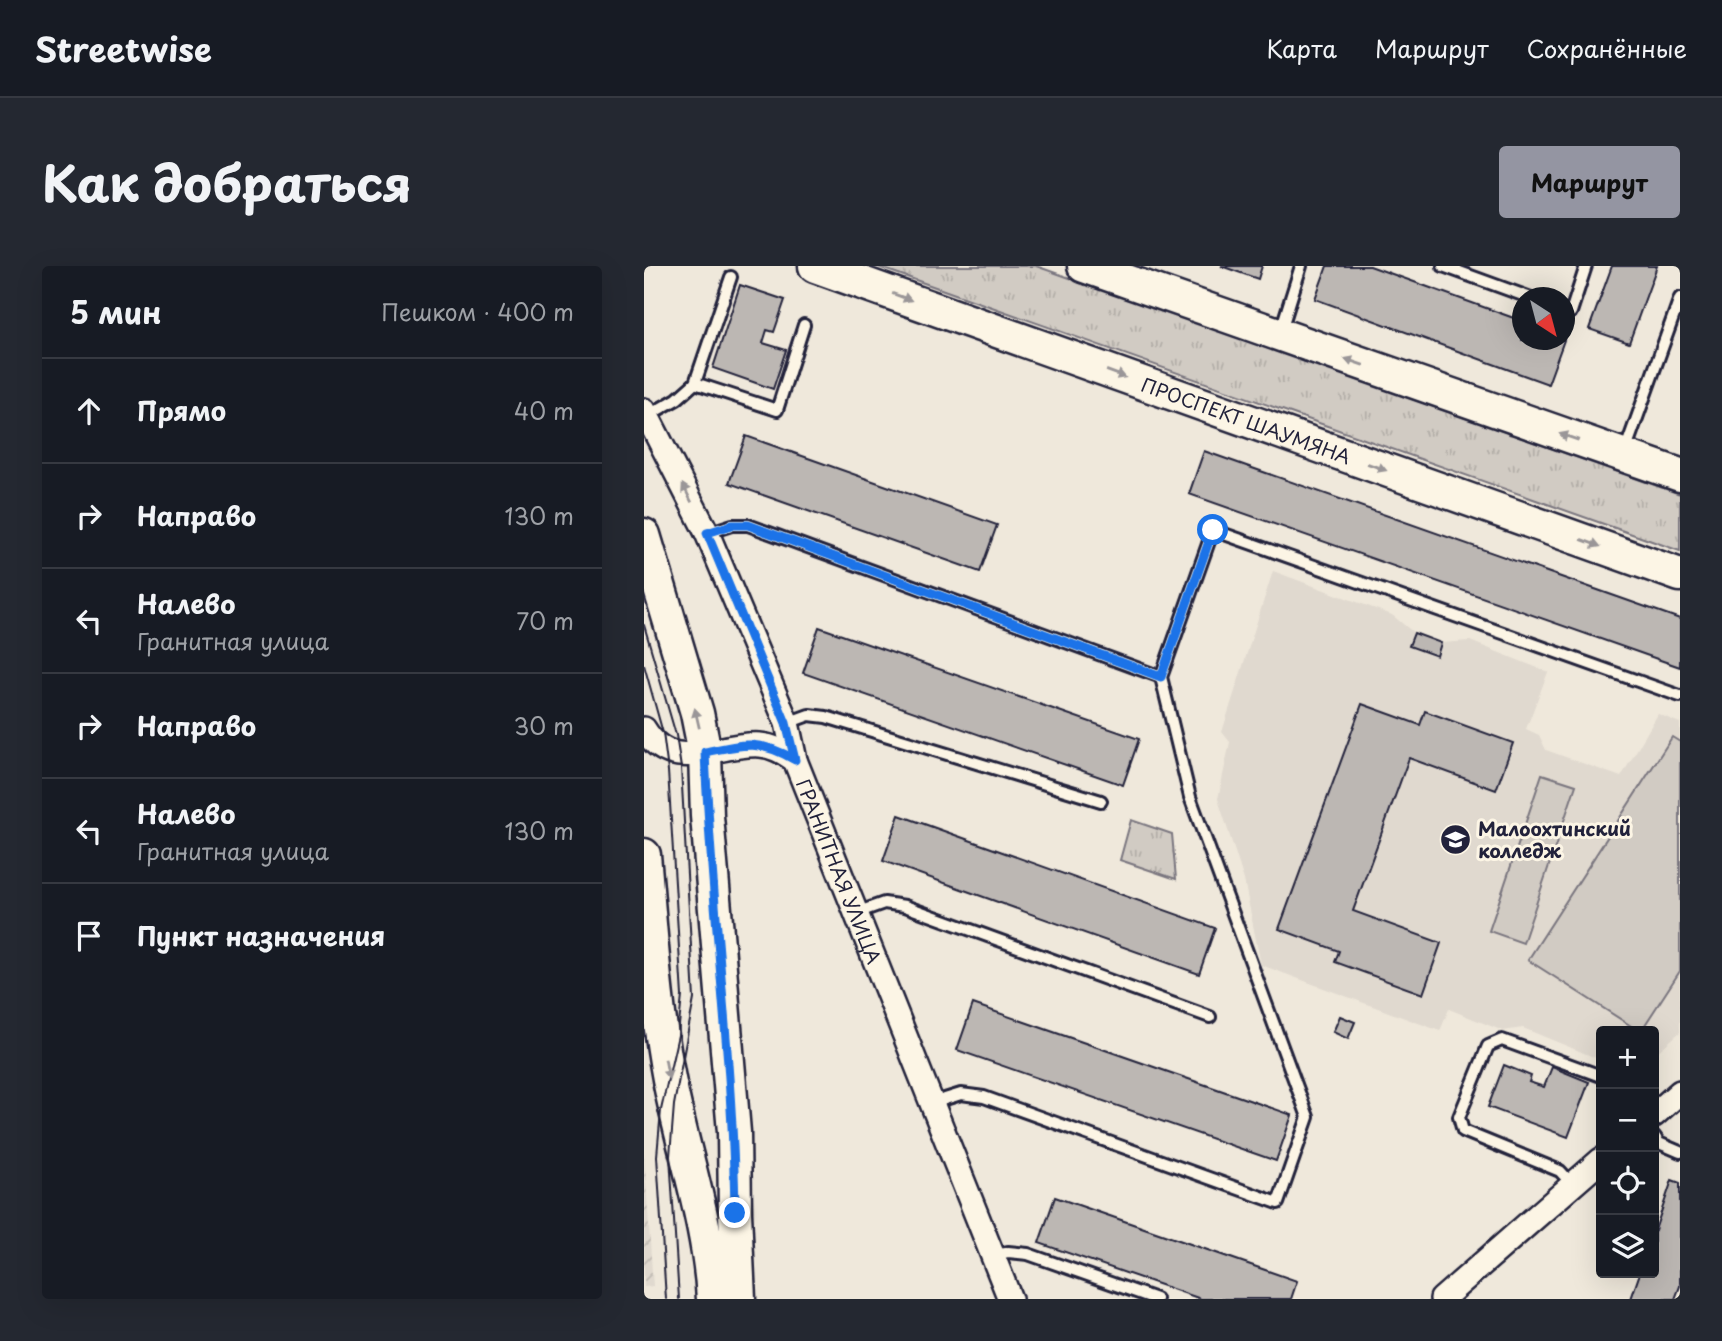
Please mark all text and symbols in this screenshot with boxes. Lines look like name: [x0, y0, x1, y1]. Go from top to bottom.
text: Streetwise: [35, 23, 212, 73]
text: Карта: [1266, 30, 1337, 66]
text: Маршрут: [1375, 30, 1489, 66]
text: Сохранённые: [1527, 30, 1687, 66]
text: Как добраться: [42, 145, 412, 219]
button: Маршрут: [1499, 146, 1680, 218]
north arrow: [1512, 287, 1575, 350]
text: 5 мин: [70, 289, 162, 334]
one-way arrow: [892, 292, 913, 303]
text: Пешком · 400 m: [381, 294, 574, 329]
one-way arrow: [1344, 356, 1365, 367]
one-way arrow: [1106, 369, 1127, 380]
street label: ПРОСПЕКТ ШАУМЯНА: [1138, 370, 1355, 470]
text: Прямо: [137, 391, 226, 430]
icon: ahead: [70, 392, 108, 430]
text: 40 m: [514, 393, 574, 428]
one-way arrow: [1559, 431, 1580, 442]
one-way arrow: [1366, 462, 1387, 473]
one-way arrow: [681, 483, 693, 503]
text: Направо: [137, 496, 256, 535]
icon: right: [70, 497, 108, 535]
text: 130 m: [504, 498, 574, 533]
route start: [1197, 514, 1228, 545]
one-way arrow: [1581, 538, 1602, 549]
text: Налево: [137, 584, 235, 623]
icon: left: [70, 602, 108, 640]
text: 70 m: [516, 603, 574, 638]
text: Гранитная улица: [137, 623, 329, 658]
text: Направо: [137, 706, 256, 745]
icon: right: [70, 707, 108, 745]
one-way arrow: [692, 707, 703, 729]
text: 30 m: [513, 708, 574, 743]
street label: ГРАНИТНАЯ УЛИЦА: [790, 775, 889, 968]
text: Налево: [137, 794, 235, 833]
icon: left: [70, 812, 108, 850]
text: 130 m: [504, 813, 574, 848]
place label: Малоохтинский колледж: [1478, 814, 1631, 864]
school or university icon: Малоохтинский колледж: [1438, 822, 1472, 856]
text: Гранитная улица: [137, 833, 329, 868]
text: Пункт назначения: [137, 916, 385, 955]
icon: arrive: [70, 917, 108, 955]
map controls: [1596, 1026, 1659, 1278]
button: +: [1596, 1026, 1659, 1089]
one-way arrow: [662, 1058, 673, 1080]
button: −: [1596, 1089, 1659, 1152]
button: locate: [1596, 1152, 1659, 1215]
route end: [719, 1197, 750, 1228]
button: layers: [1596, 1215, 1659, 1278]

